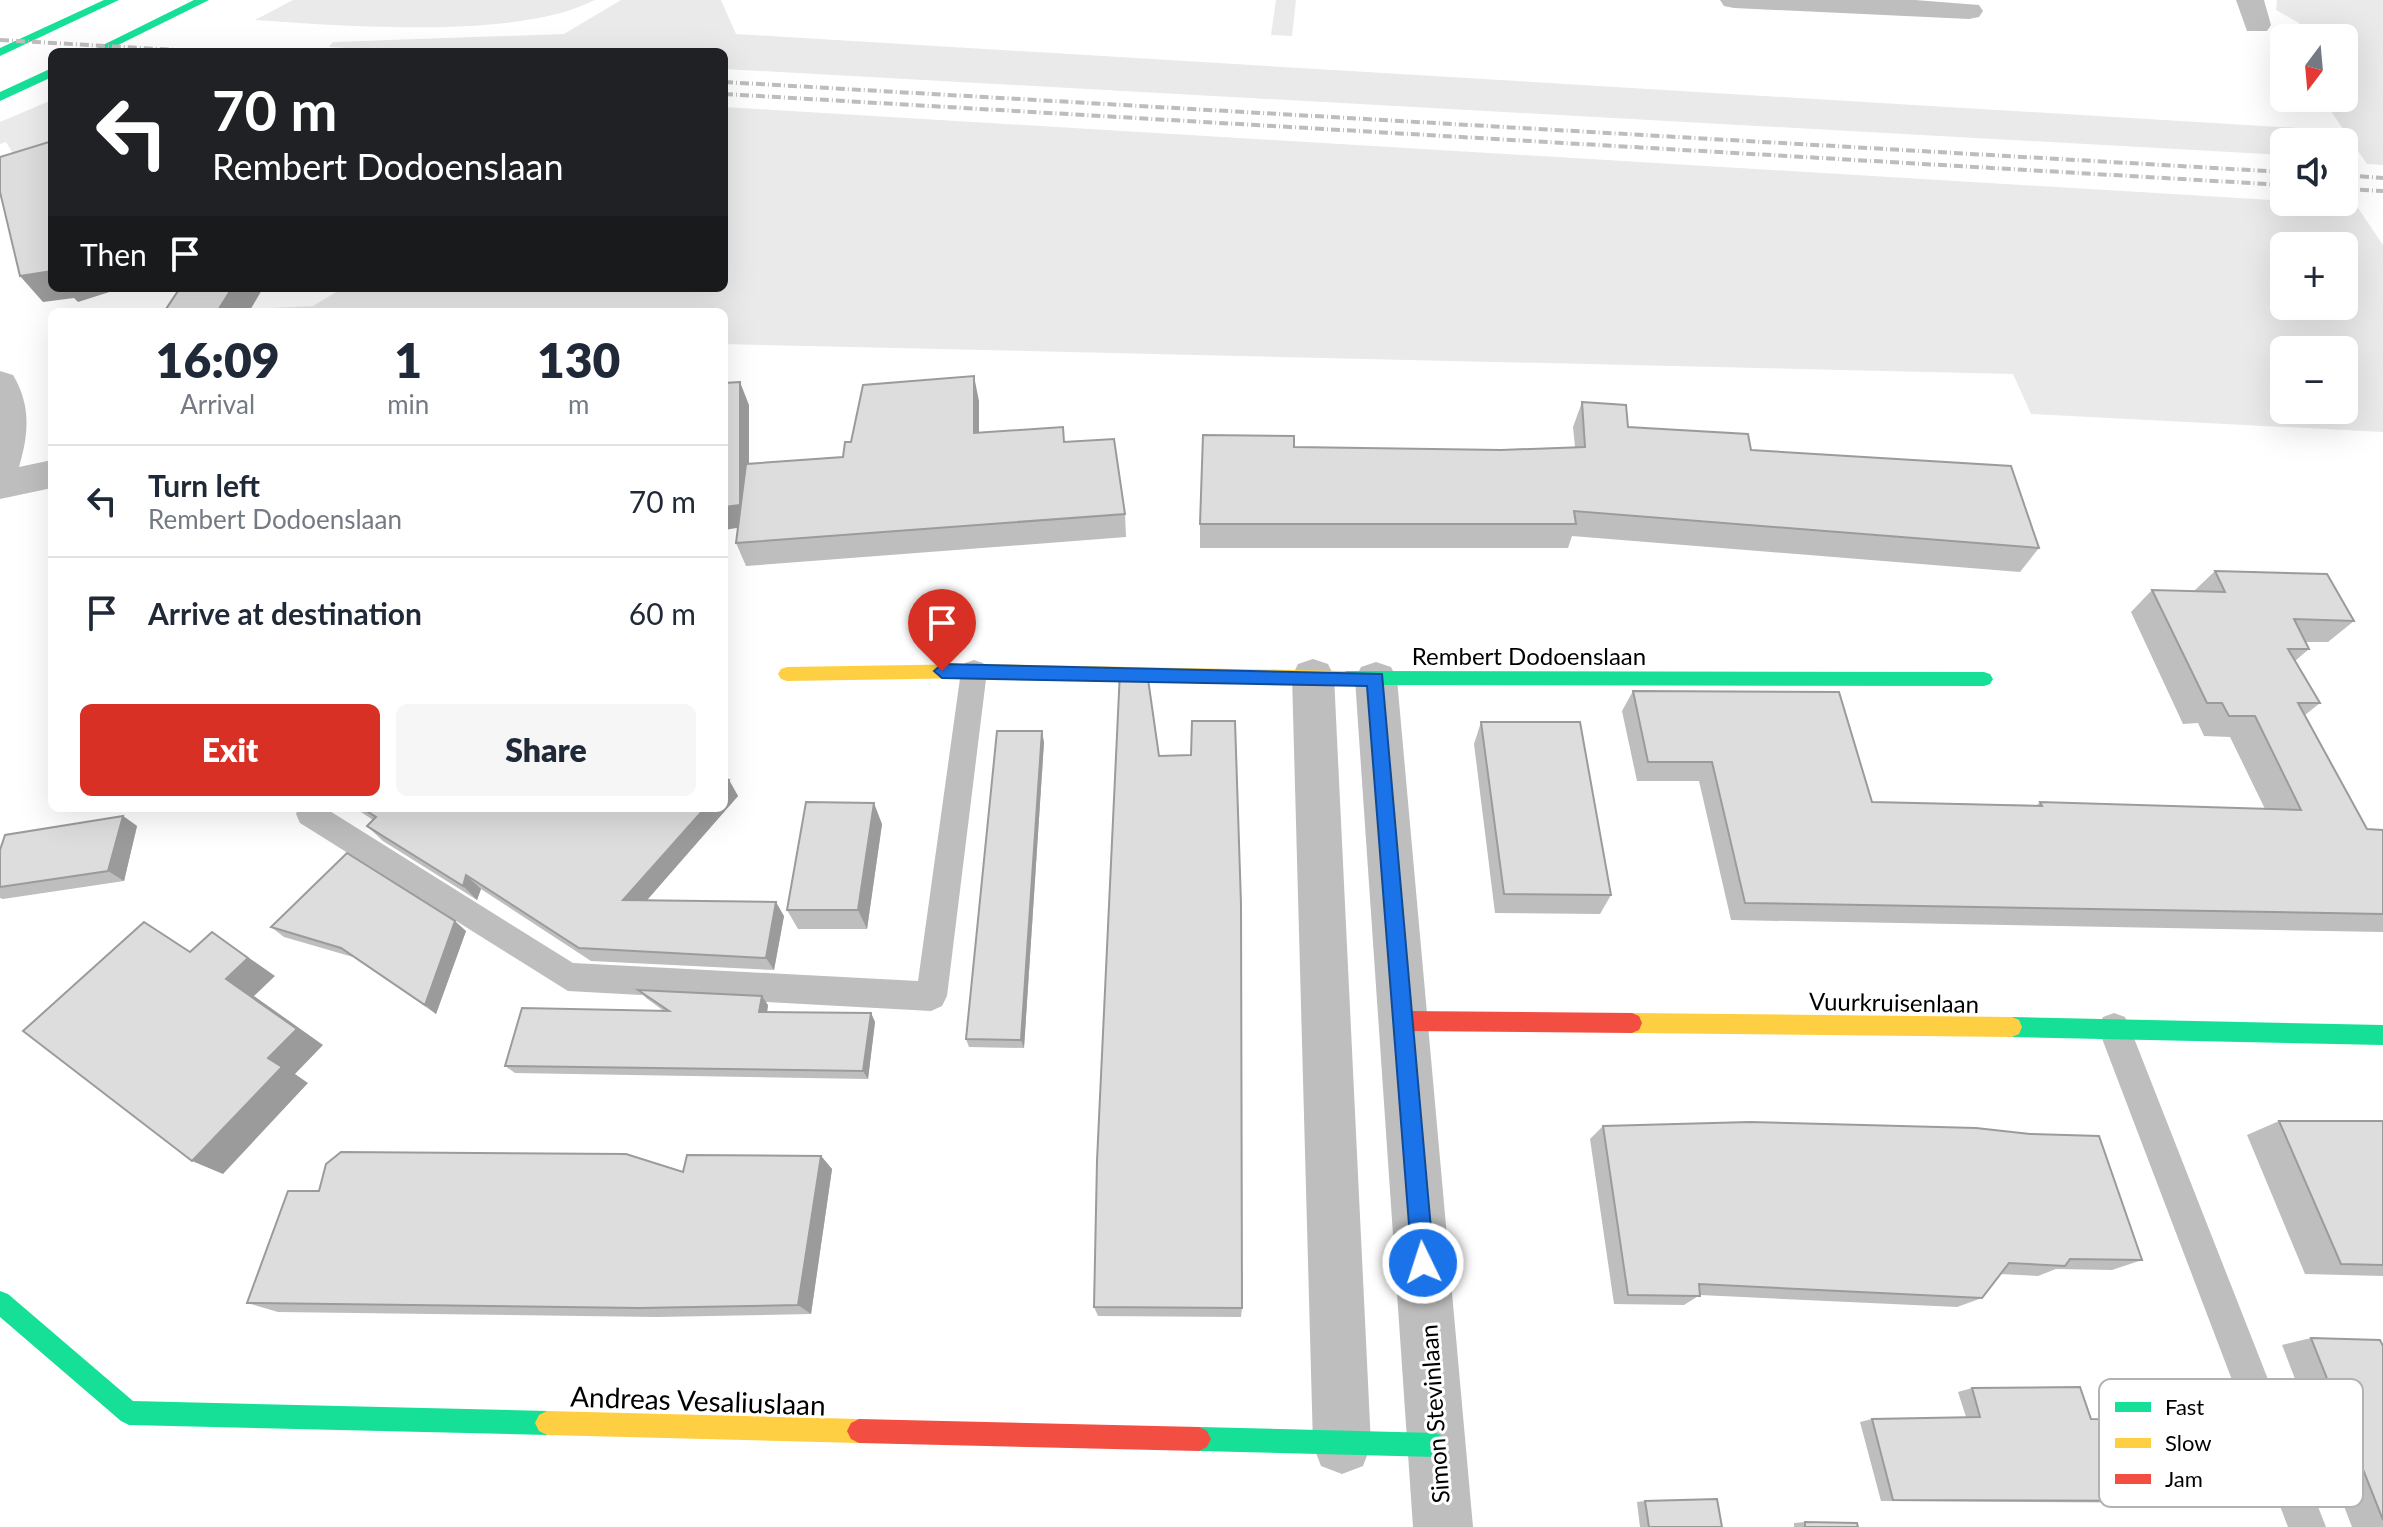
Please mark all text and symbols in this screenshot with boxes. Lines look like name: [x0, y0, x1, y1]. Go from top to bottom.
north arrow: [2270, 24, 2358, 112]
map controls: [2270, 24, 2358, 424]
text: 70 m: [212, 76, 337, 143]
icon: left: [80, 80, 184, 184]
button: sound: [2270, 128, 2358, 216]
text: Rembert Dodoenslaan: [212, 144, 564, 188]
icon: arrive: [163, 232, 207, 276]
button: +: [2270, 232, 2358, 320]
text: Then: [80, 236, 147, 272]
text: 16:09: [156, 331, 280, 388]
text: 1: [394, 331, 422, 388]
text: 130: [537, 331, 620, 388]
button: −: [2270, 336, 2358, 424]
text: Arrival: [180, 388, 255, 420]
text: min: [387, 388, 429, 420]
text: m: [568, 388, 589, 420]
text: Turn left: [148, 467, 260, 503]
icon: left: [80, 479, 124, 523]
text: 70 m: [629, 483, 696, 519]
text: Rembert Dodoenslaan: [148, 503, 402, 535]
pin: [908, 589, 976, 671]
icon: arrive: [80, 591, 124, 635]
text: Arrive at destination: [148, 595, 422, 631]
text: 60 m: [629, 595, 696, 631]
icon: arrive: [920, 601, 964, 645]
street label: Rembert Dodoenslaan: [1412, 641, 1646, 670]
button: Exit: [80, 704, 380, 796]
button: Share: [396, 704, 696, 796]
street label: Vuurkruisenlaan: [1809, 986, 1979, 1018]
position arrow: [1381, 1221, 1465, 1305]
street label: Simon Stevinlaan: [1413, 1323, 1455, 1505]
street label: Andreas Vesaliuslaan: [570, 1379, 826, 1421]
legend: [2099, 1379, 2363, 1507]
text: Fast: [2165, 1393, 2204, 1420]
text: Slow: [2165, 1429, 2212, 1456]
text: Jam: [2165, 1465, 2203, 1492]

